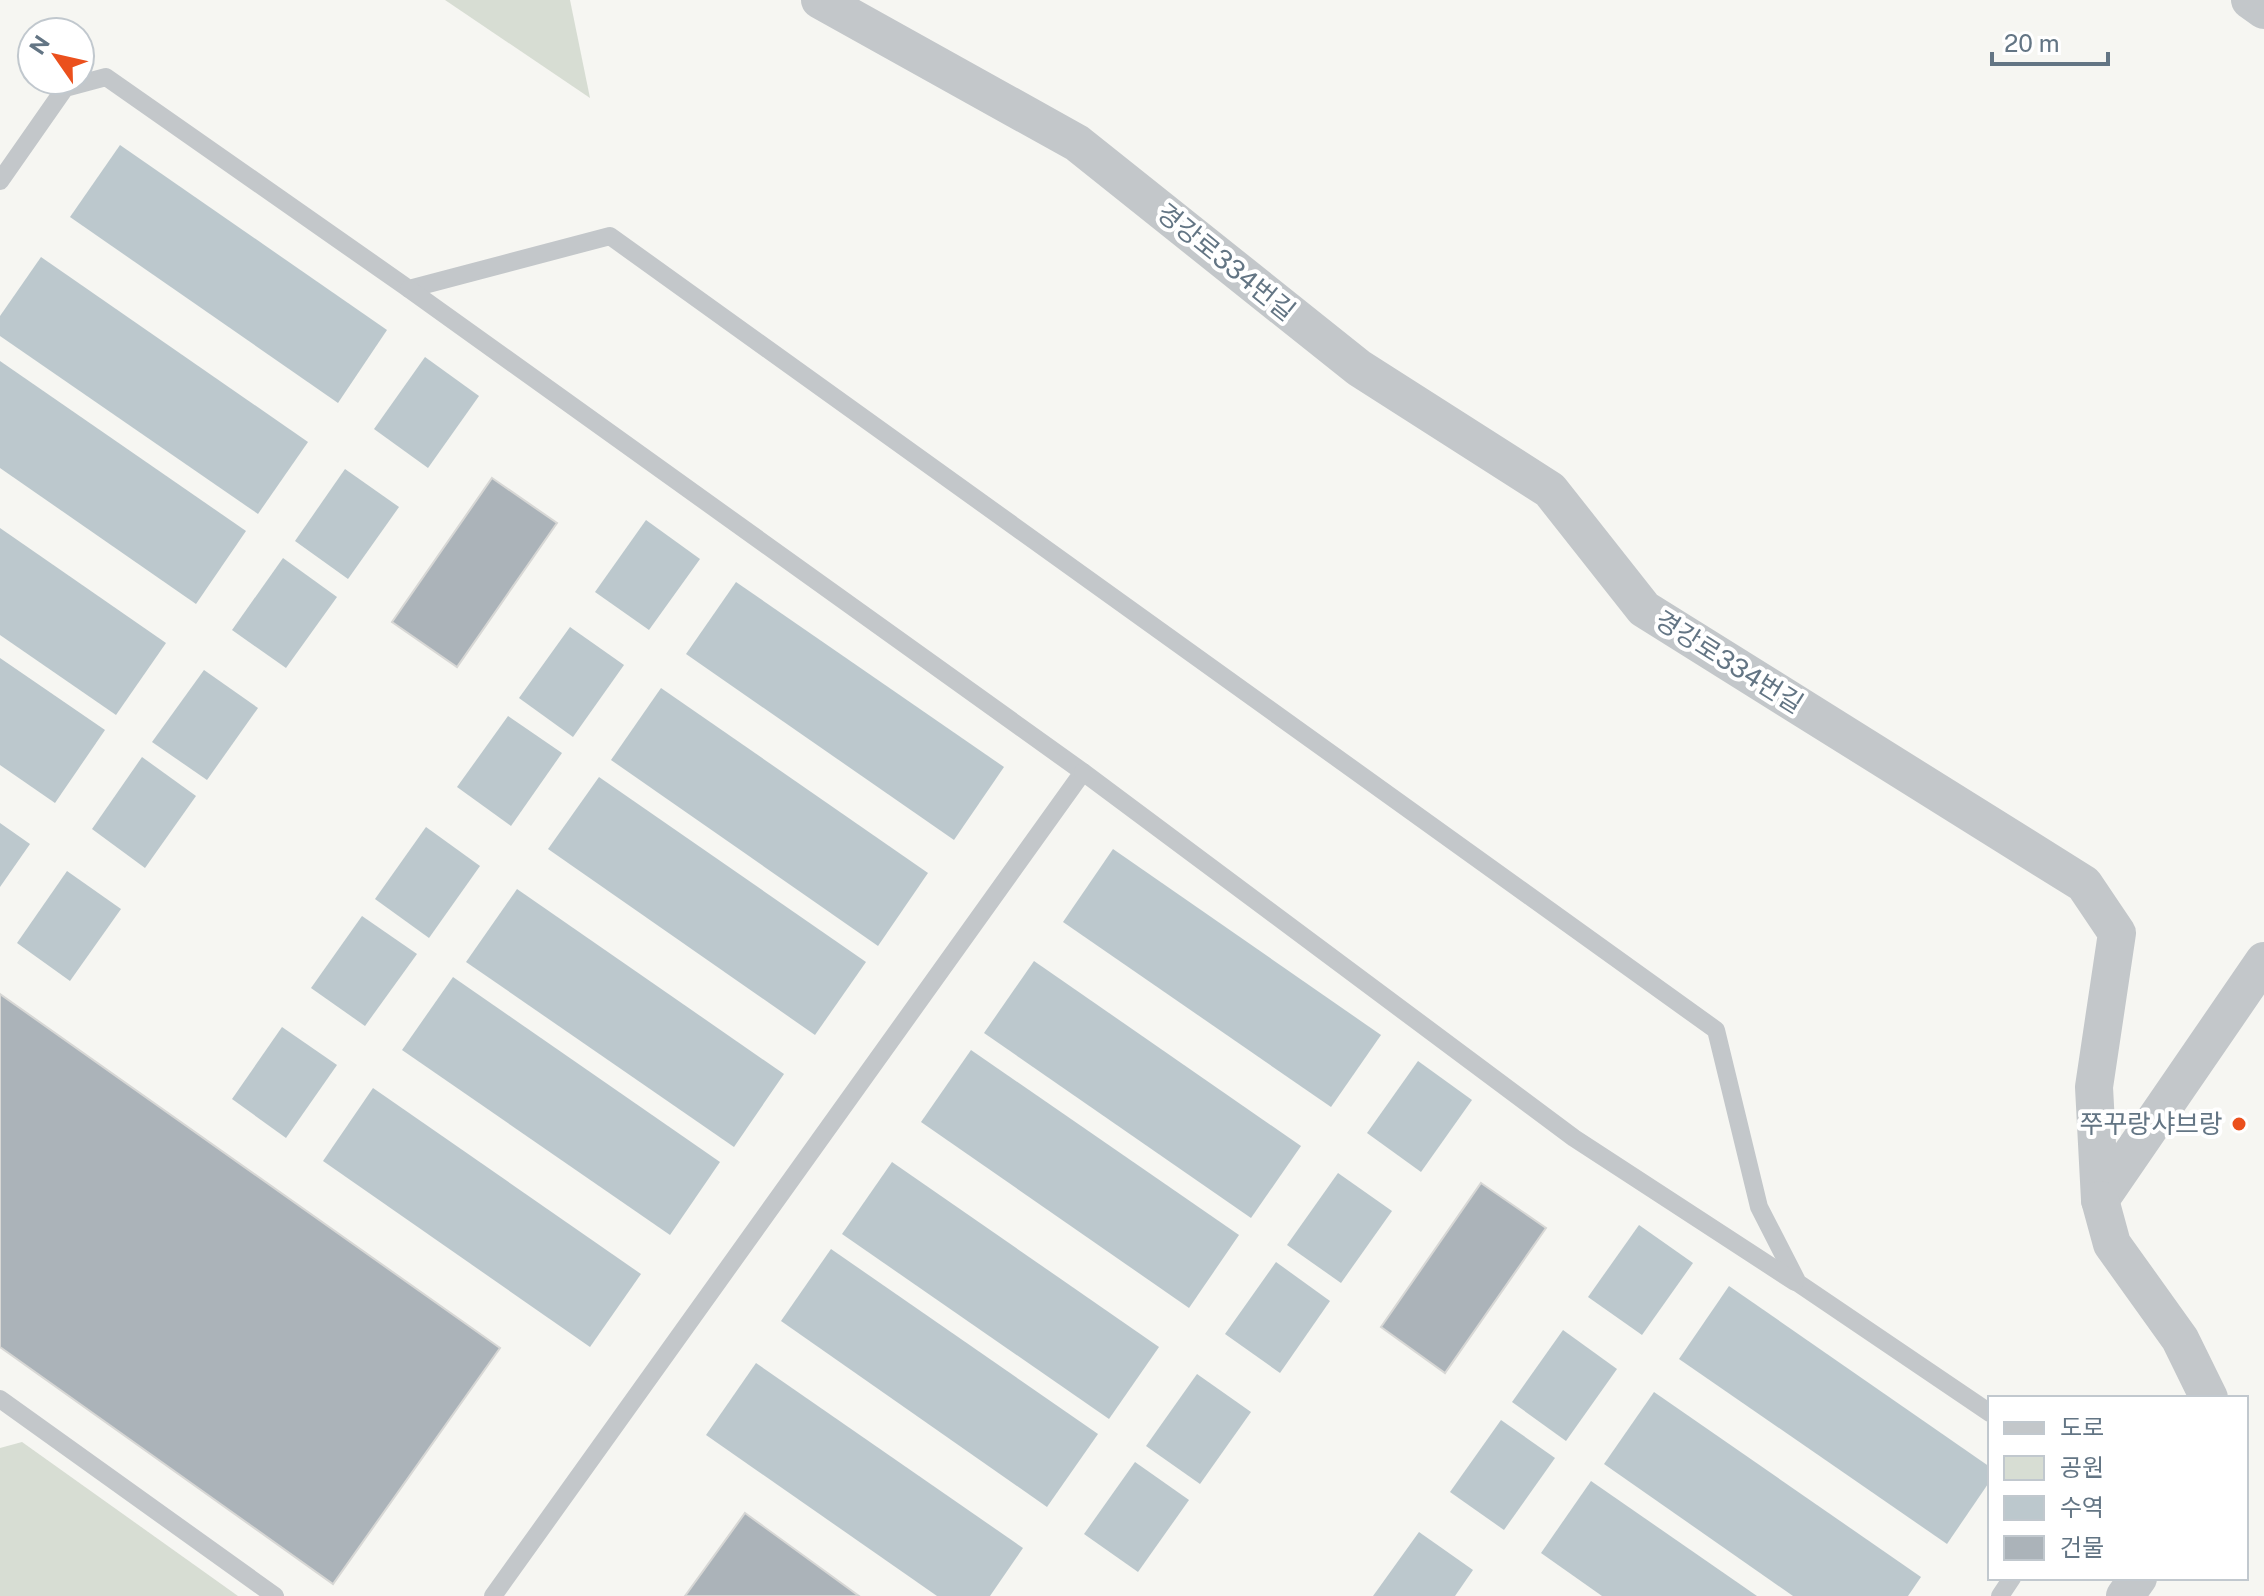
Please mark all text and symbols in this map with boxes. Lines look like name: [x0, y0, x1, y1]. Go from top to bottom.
north arrow: [16, 16, 96, 96]
scale bar: [1992, 16, 2108, 66]
text: 20 m: [2004, 29, 2060, 57]
text: N: [24, 30, 55, 59]
street label: 경강로334번길: [1151, 197, 1302, 327]
street label: 경강로334번길: [1650, 604, 1809, 719]
place label: 쭈꾸랑샤브랑: [2079, 1108, 2223, 1139]
marker: 쭈꾸랑샤브랑: [2230, 1115, 2248, 1133]
legend: [1988, 1396, 2248, 1580]
text: 도로: [2060, 1413, 2104, 1441]
text: 공원: [2060, 1453, 2104, 1481]
text: 수역: [2060, 1493, 2104, 1521]
text: 건물: [2060, 1533, 2104, 1561]

